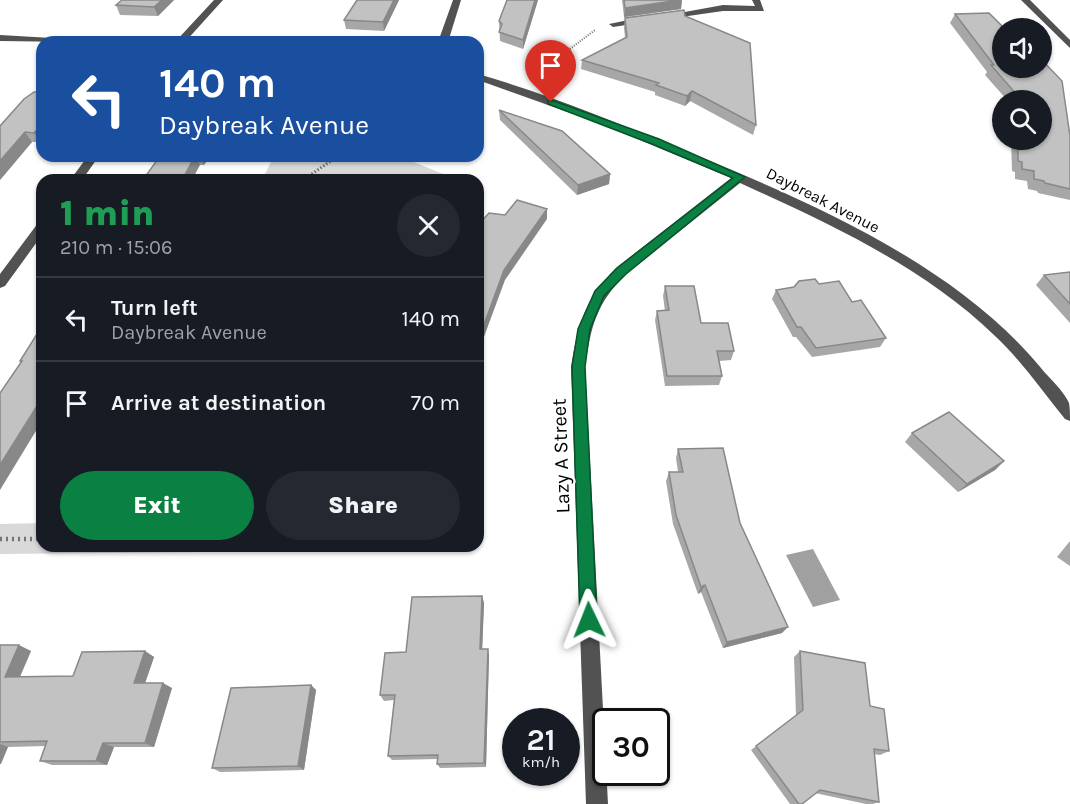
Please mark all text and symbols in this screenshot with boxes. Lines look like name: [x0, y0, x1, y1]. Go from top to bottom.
map controls: [992, 18, 1052, 150]
button: sound: [992, 18, 1052, 78]
pin: [525, 40, 576, 102]
icon: arrive: [534, 49, 567, 82]
text: 140 m: [159, 58, 276, 108]
icon: left: [60, 60, 138, 138]
button: search: [992, 90, 1052, 150]
text: Daybreak Avenue: [159, 109, 369, 141]
street label: Daybreak Avenue: [763, 163, 883, 237]
text: 1 min: [60, 192, 154, 234]
button: close: [397, 194, 460, 257]
text: 210 m · 15:06: [60, 236, 172, 259]
text: Turn left: [111, 295, 198, 321]
icon: left: [60, 303, 93, 336]
text: 140 m: [402, 306, 460, 332]
text: Daybreak Avenue: [111, 321, 267, 344]
icon: arrive: [60, 387, 93, 420]
text: Arrive at destination: [111, 390, 326, 416]
text: 70 m: [411, 390, 460, 416]
street label: Lazy A Street: [547, 398, 575, 514]
button: Exit: [60, 471, 254, 540]
button: Share: [266, 471, 460, 540]
position arrow: [557, 588, 621, 652]
speed limit sign: 30: [592, 708, 670, 786]
text: 21: [527, 722, 555, 758]
text: km/h: [522, 753, 560, 771]

